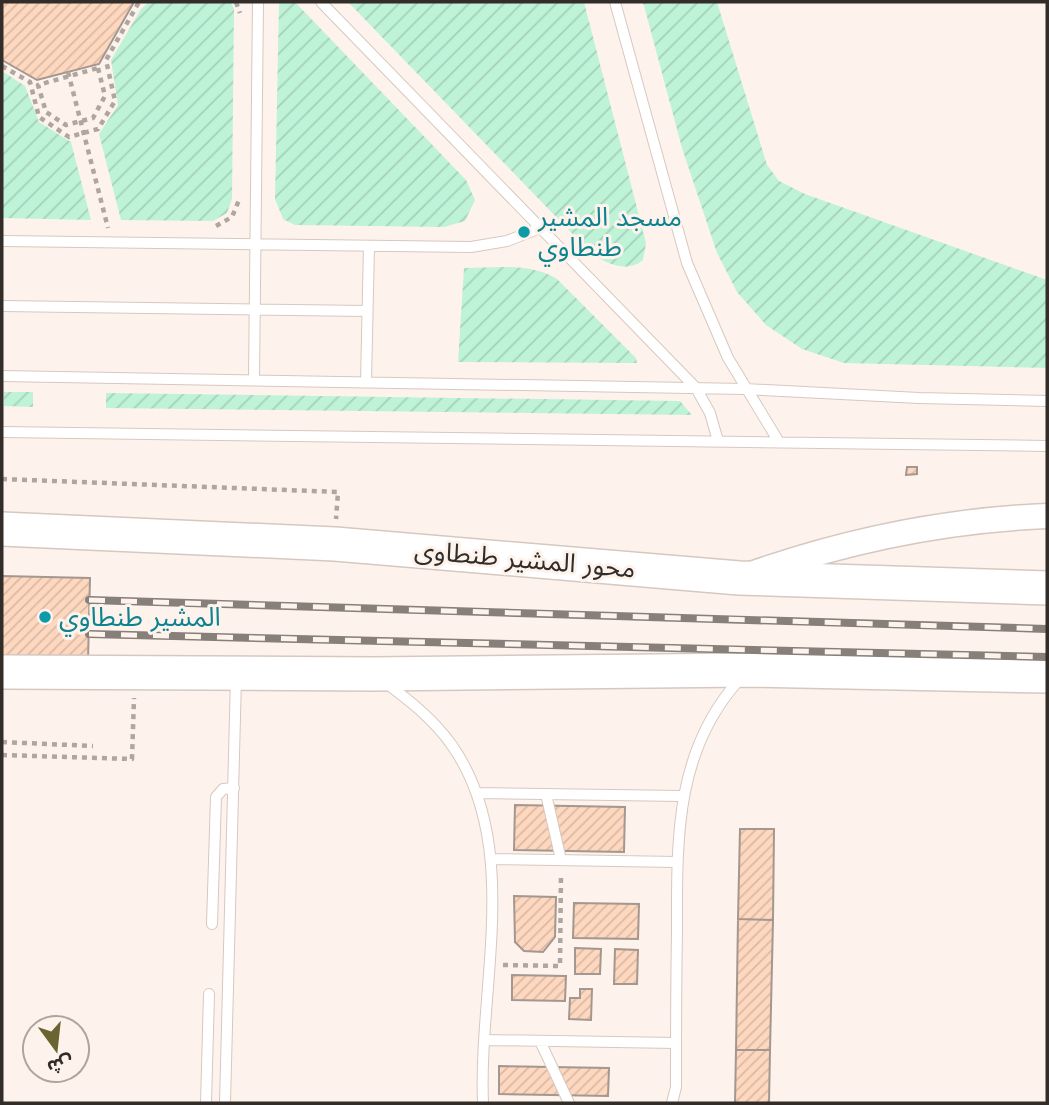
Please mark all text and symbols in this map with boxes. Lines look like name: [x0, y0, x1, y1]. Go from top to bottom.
place label: مسجد المشير طنطاوي: [537, 198, 682, 267]
marker: مسجد المشير طنطاوي: [516, 224, 532, 240]
street label: محور المشير طنطاوى: [413, 530, 637, 588]
place label: المشير طنطاوي: [59, 598, 221, 637]
marker: المشير طنطاوي: [37, 609, 53, 625]
north arrow: [21, 1014, 91, 1084]
text: ش: [44, 1049, 76, 1081]

